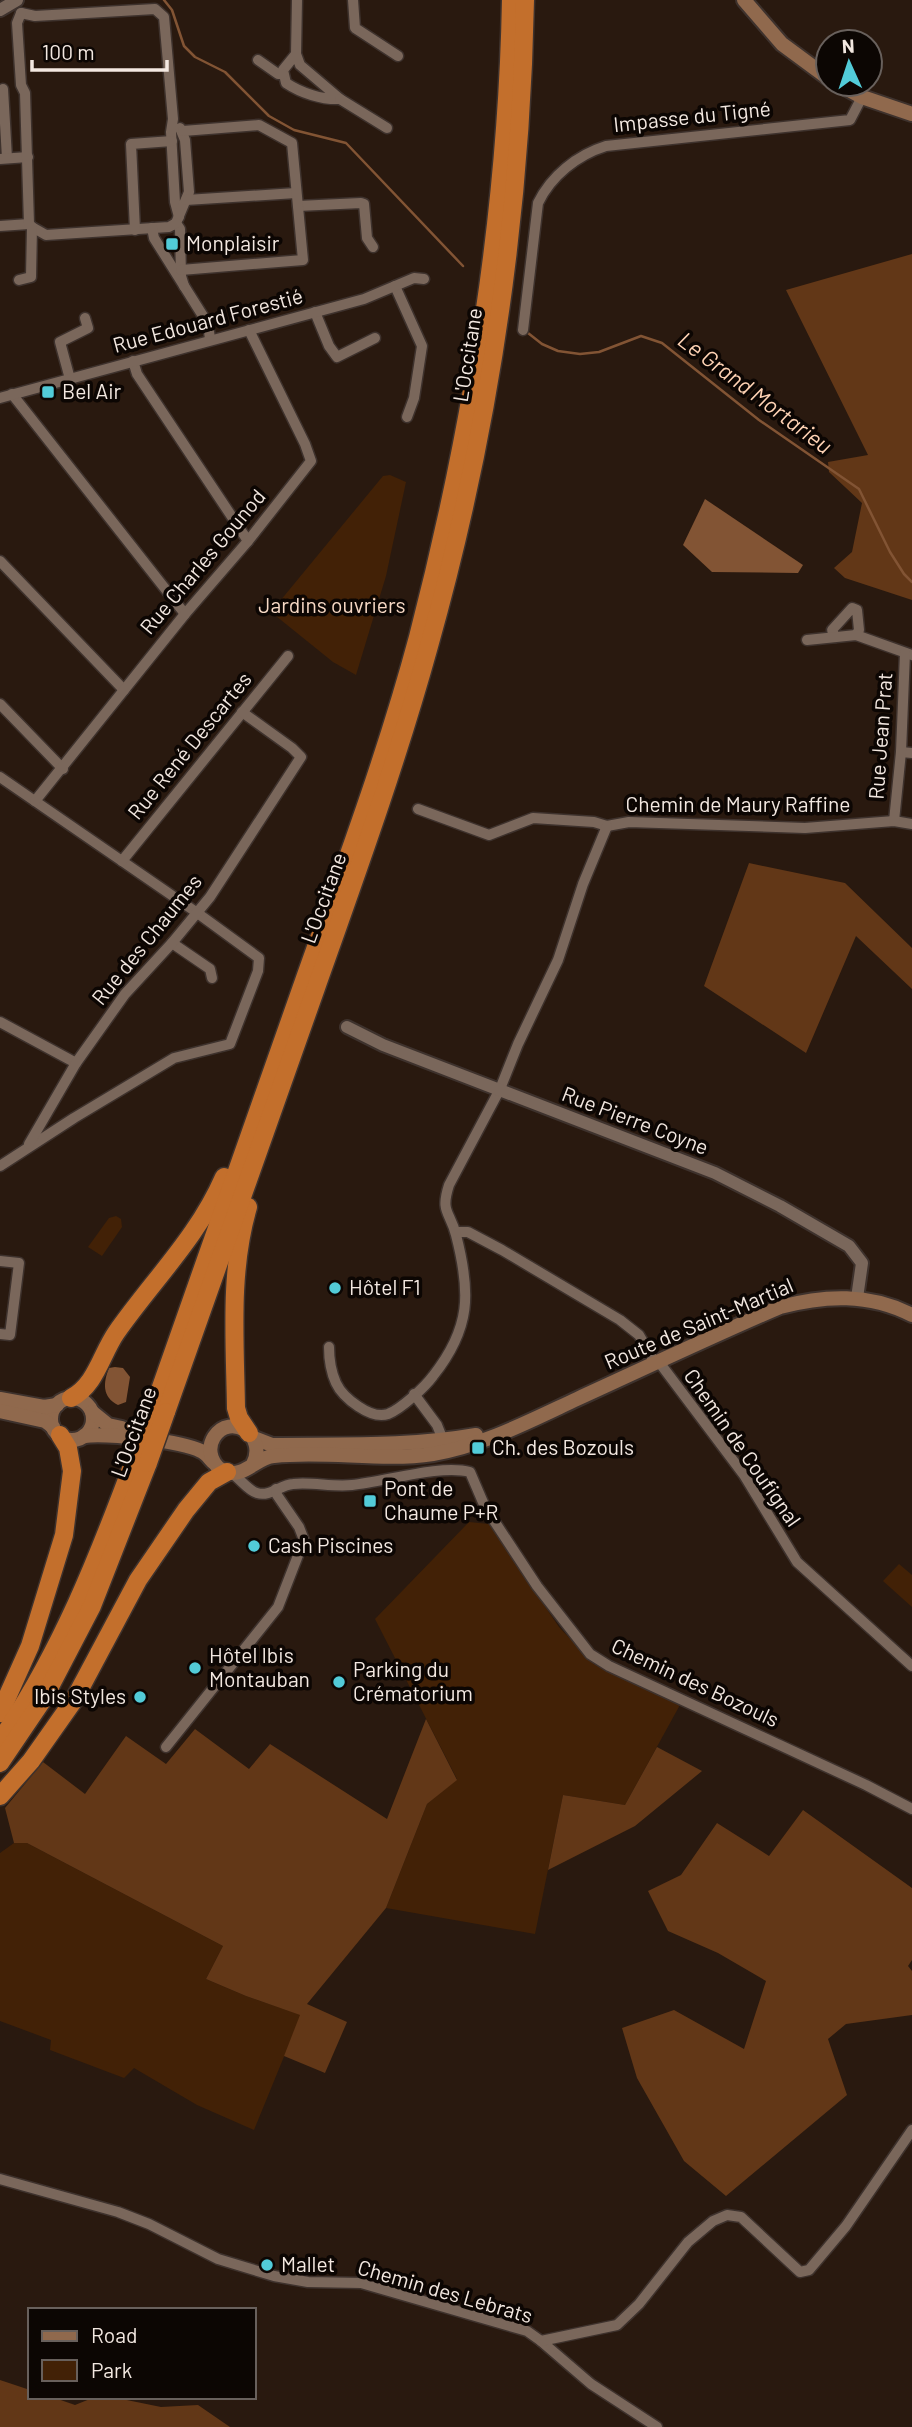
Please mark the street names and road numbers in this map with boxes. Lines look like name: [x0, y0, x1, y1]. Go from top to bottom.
street label: Impasse du Tigné: [612, 95, 772, 136]
street label: Rue Edouard Forestié: [110, 282, 305, 357]
street label: L'Occitane: [447, 306, 486, 404]
street label: Rue Charles Gounod: [134, 483, 270, 639]
street label: Rue René Descartes: [122, 666, 256, 824]
street label: Rue Jean Prat: [863, 672, 896, 800]
street label: Chemin de Maury Raffine: [626, 791, 850, 816]
street label: L'Occitane: [295, 849, 351, 946]
street label: Rue des Chaumes: [86, 869, 206, 1009]
street label: Rue Pierre Coyne: [559, 1080, 712, 1159]
street label: Route de Saint-Martial: [600, 1272, 797, 1374]
street label: Chemin de Coufignal: [679, 1364, 807, 1531]
street label: L'Occitane: [105, 1383, 161, 1480]
street label: Chemin des Bozouls: [608, 1632, 783, 1731]
street label: Chemin des Lebrats: [355, 2254, 536, 2327]

